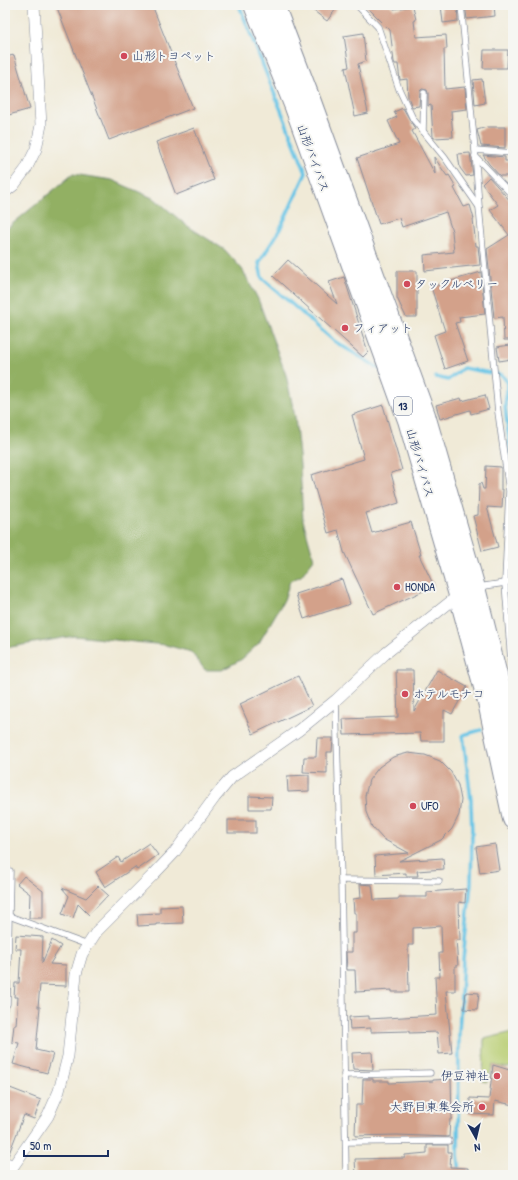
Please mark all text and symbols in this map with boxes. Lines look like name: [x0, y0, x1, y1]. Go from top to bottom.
place label: 山形トヨペット: [132, 47, 216, 64]
marker: 山形トヨペット: [119, 51, 129, 61]
street label: 山形バイパス: [293, 121, 334, 194]
place label: タックルベリー: [415, 275, 498, 292]
marker: タックルベリー: [402, 279, 412, 289]
place label: フィアット: [353, 319, 413, 336]
marker: フィアット: [340, 323, 350, 333]
road number: 13: [394, 397, 412, 415]
street label: 山形バイパス: [402, 426, 439, 500]
place label: HONDA: [405, 578, 435, 595]
marker: HONDA: [392, 582, 402, 592]
place label: ホテルモナコ: [413, 685, 485, 702]
marker: ホテルモナコ: [400, 689, 410, 699]
place label: UFO: [421, 797, 439, 814]
marker: UFO: [408, 801, 418, 811]
place label: 伊豆神社: [441, 1067, 489, 1084]
marker: 伊豆神社: [492, 1071, 502, 1081]
place label: 大野目東集会所: [390, 1098, 474, 1115]
marker: 大野目東集会所: [477, 1102, 487, 1112]
north arrow: [456, 1118, 496, 1158]
scale bar: [24, 1132, 108, 1158]
text: 50 m: [30, 1137, 51, 1154]
text: N: [473, 1141, 481, 1155]

